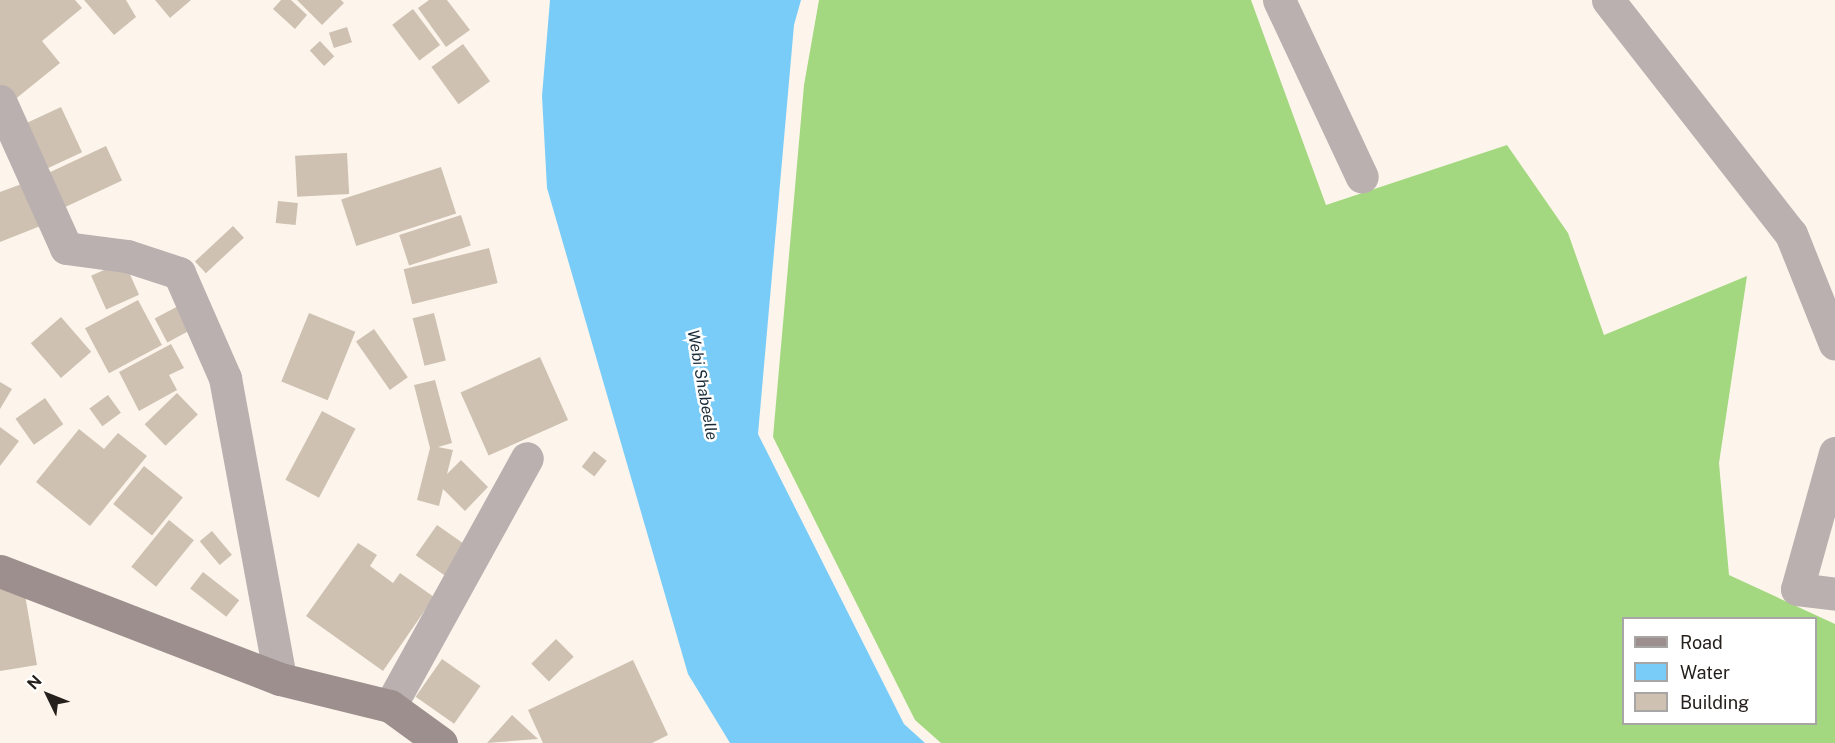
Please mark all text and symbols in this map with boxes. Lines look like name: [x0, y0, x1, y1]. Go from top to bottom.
water label: Webi Shabeelle: [683, 328, 721, 442]
legend: [1622, 617, 1817, 725]
text: Road: [1680, 632, 1723, 653]
text: Water: [1680, 662, 1730, 683]
north arrow: [18, 665, 78, 725]
text: N: [23, 671, 46, 693]
text: Building: [1680, 692, 1749, 713]

